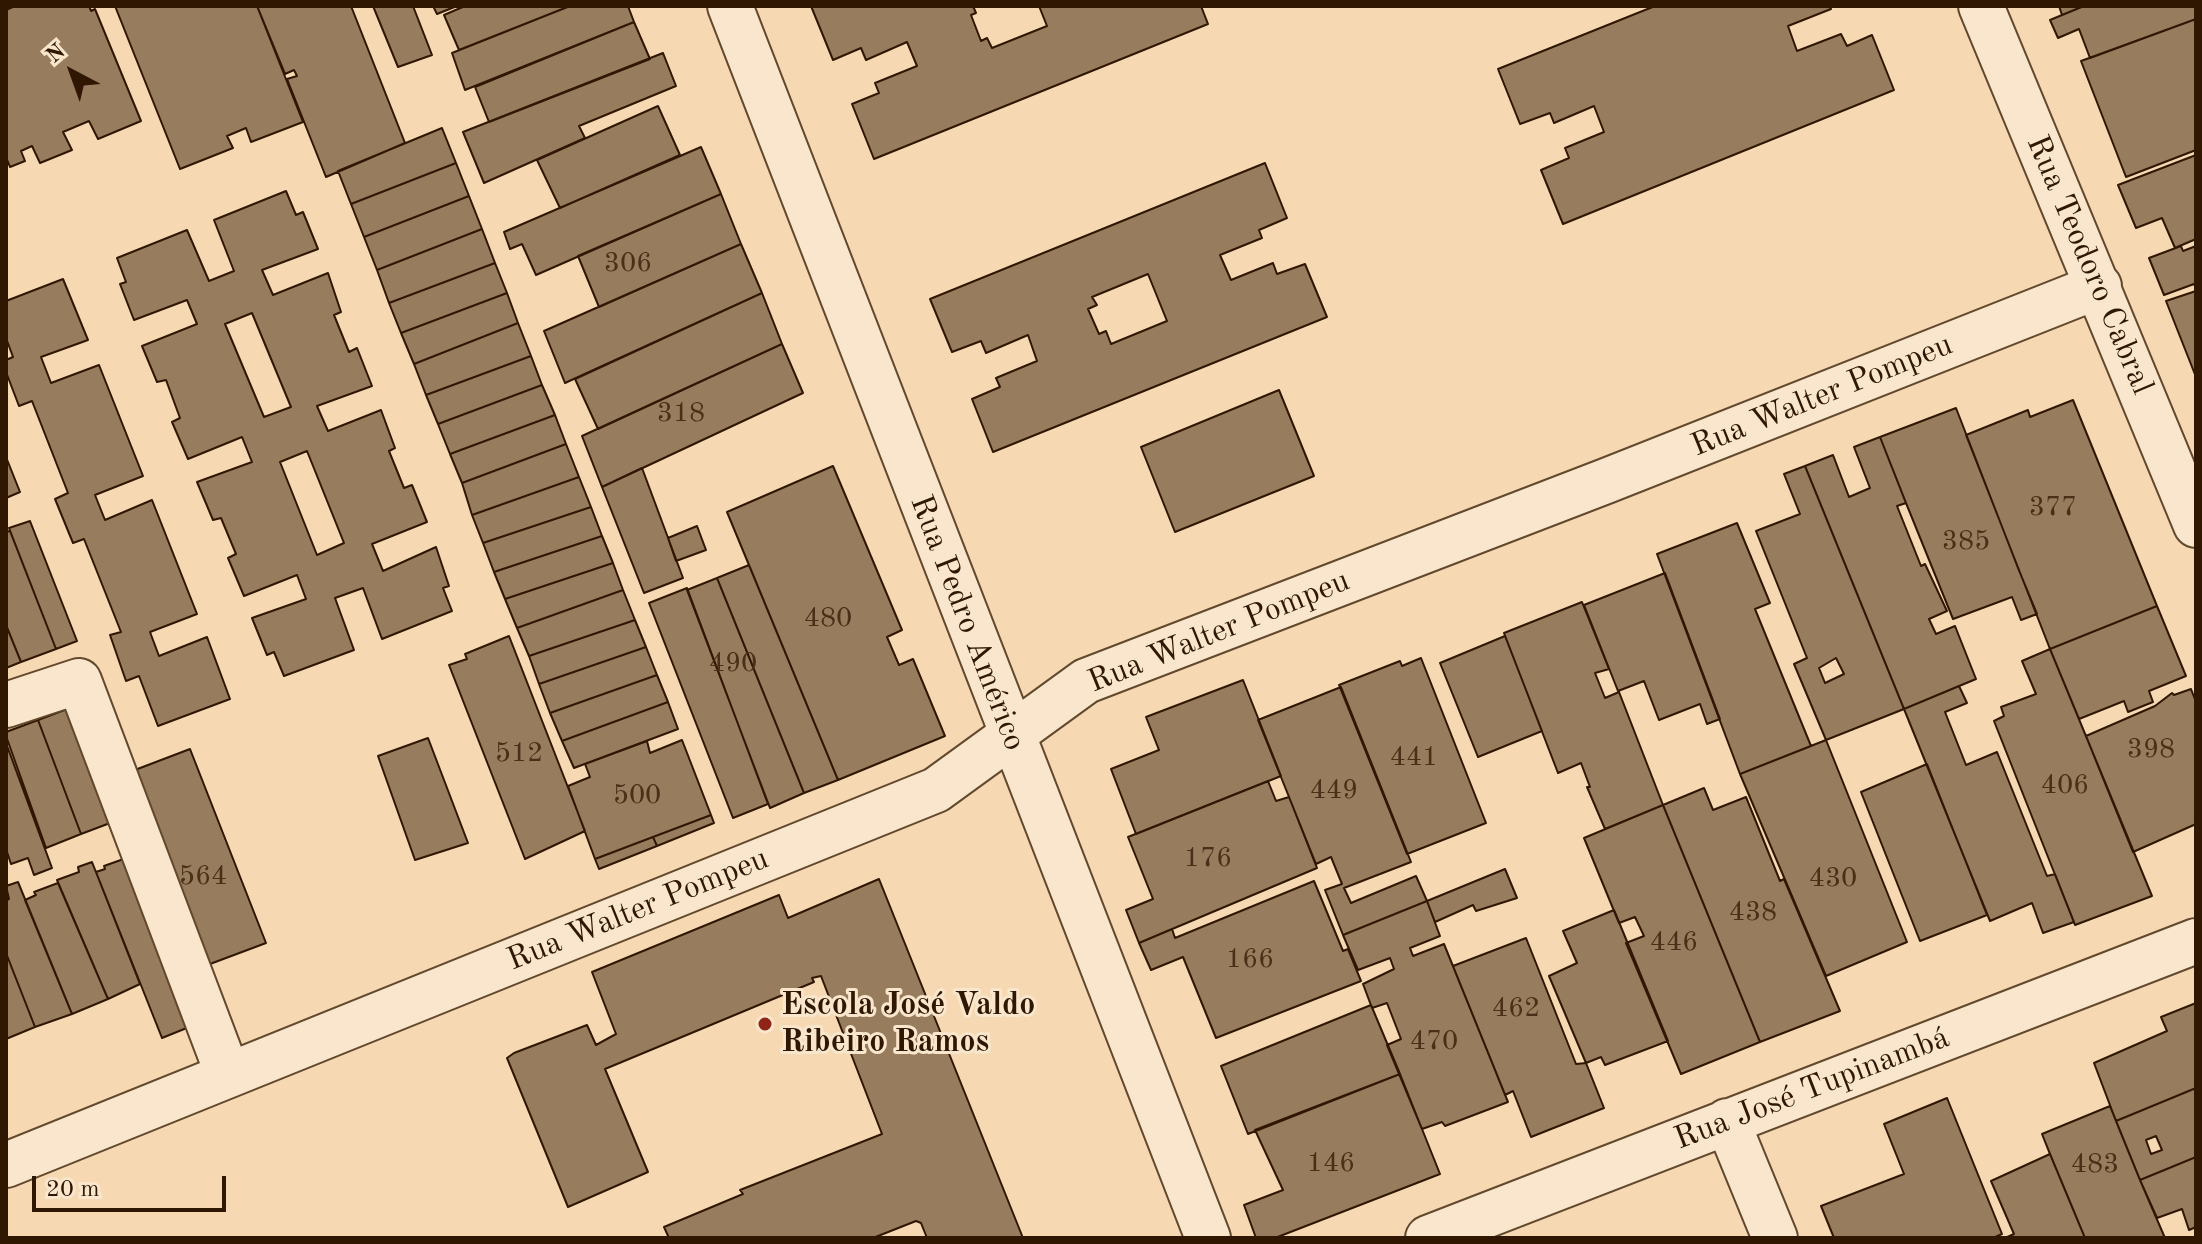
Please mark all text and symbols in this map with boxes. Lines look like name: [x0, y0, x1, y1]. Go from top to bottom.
north arrow: [32, 32, 112, 112]
text: N: [43, 40, 70, 68]
street label: Rua Teodoro Cabral: [2017, 130, 2161, 400]
house number: 306: [604, 247, 652, 281]
street label: Rua Walter Pompeu: [1686, 326, 1958, 466]
house number: 318: [657, 397, 705, 431]
street label: Rua Pedro Américo: [901, 490, 1033, 756]
house number: 377: [2029, 491, 2077, 525]
house number: 385: [1942, 525, 1990, 559]
street label: Rua Walter Pompeu: [1083, 562, 1355, 702]
house number: 480: [804, 602, 852, 636]
house number: 490: [709, 647, 757, 681]
house number: 398: [2127, 733, 2175, 767]
house number: 512: [495, 737, 543, 771]
house number: 441: [1390, 741, 1438, 775]
house number: 406: [2041, 769, 2089, 803]
house number: 449: [1310, 774, 1358, 808]
house number: 500: [613, 779, 661, 813]
street label: Rua Walter Pompeu: [502, 840, 774, 980]
house number: 176: [1184, 842, 1232, 876]
house number: 564: [179, 860, 227, 894]
house number: 430: [1809, 862, 1857, 896]
house number: 438: [1729, 896, 1777, 930]
house number: 446: [1650, 926, 1698, 960]
house number: 166: [1226, 943, 1274, 977]
place label: Escola José Valdo Ribeiro Ramos: [781, 987, 1035, 1062]
house number: 462: [1492, 992, 1540, 1026]
marker: Escola José Valdo Ribeiro Ramos: [756, 1015, 774, 1033]
street label: Rua José Tupinambá: [1669, 1019, 1955, 1159]
house number: 470: [1410, 1025, 1458, 1059]
house number: 146: [1307, 1147, 1355, 1181]
house number: 483: [2071, 1148, 2119, 1182]
scale bar: [36, 1160, 230, 1210]
text: 20 m: [46, 1178, 100, 1202]

